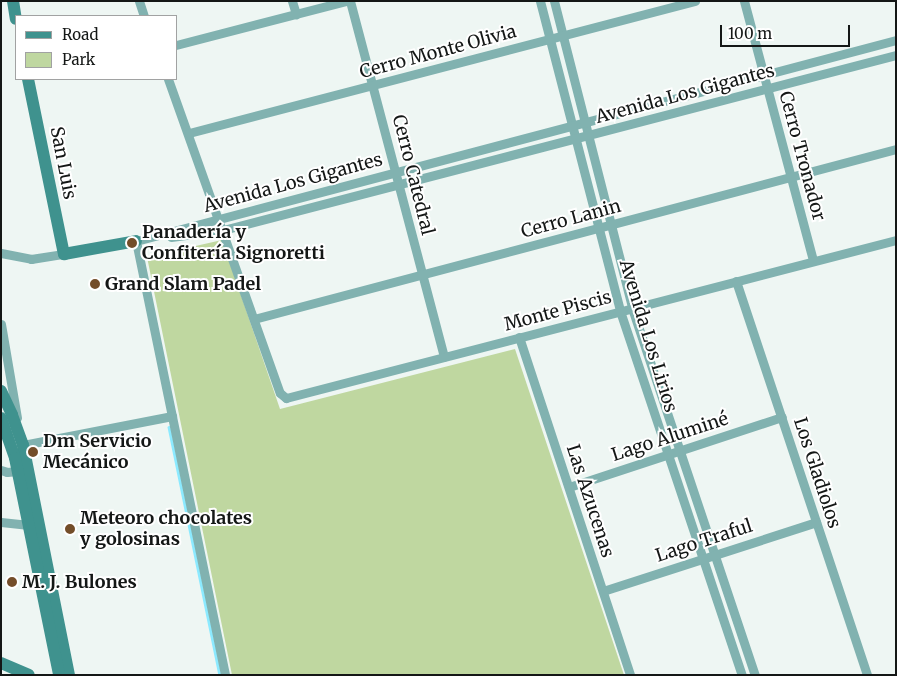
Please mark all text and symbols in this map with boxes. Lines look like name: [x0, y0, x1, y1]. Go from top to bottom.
legend: [15, 15, 178, 80]
scale bar: [722, 15, 852, 47]
street label: Cerro Monte Olivia: [357, 21, 519, 83]
text: 100 m: [728, 24, 772, 43]
text: Road: [62, 25, 98, 44]
text: Park: [62, 50, 95, 69]
street label: Avenida Los Gigantes: [593, 60, 777, 128]
street label: Cerro Tronador: [774, 89, 830, 223]
street label: Cerro Catedral: [388, 113, 438, 237]
street label: San Luis: [45, 125, 81, 201]
street label: Avenida Los Gigantes: [201, 149, 385, 217]
street label: Cerro Lanin: [519, 195, 623, 243]
place label: Panadería y Confitería Signoretti: [142, 222, 325, 264]
marker: Panadería y Confitería Signoretti: [126, 237, 138, 249]
street label: Avenida Los Lirios: [614, 257, 682, 415]
place label: Grand Slam Padel: [105, 273, 261, 295]
marker: Grand Slam Padel: [89, 278, 101, 290]
street label: Monte Piscis: [502, 286, 614, 336]
street label: Lago Aluminé: [609, 408, 731, 466]
street label: Los Gladiolos: [789, 415, 845, 531]
place label: Dm Servicio Mecánico: [43, 431, 151, 474]
street label: Las Azucenas: [562, 442, 618, 560]
marker: Dm Servicio Mecánico: [27, 446, 39, 458]
place label: Meteoro chocolates y golosinas: [80, 508, 252, 550]
street label: Lago Traful: [653, 515, 755, 567]
marker: Meteoro chocolates y golosinas: [64, 523, 76, 535]
place label: M. J. Bulones: [22, 571, 137, 593]
marker: M. J. Bulones: [6, 576, 18, 588]

